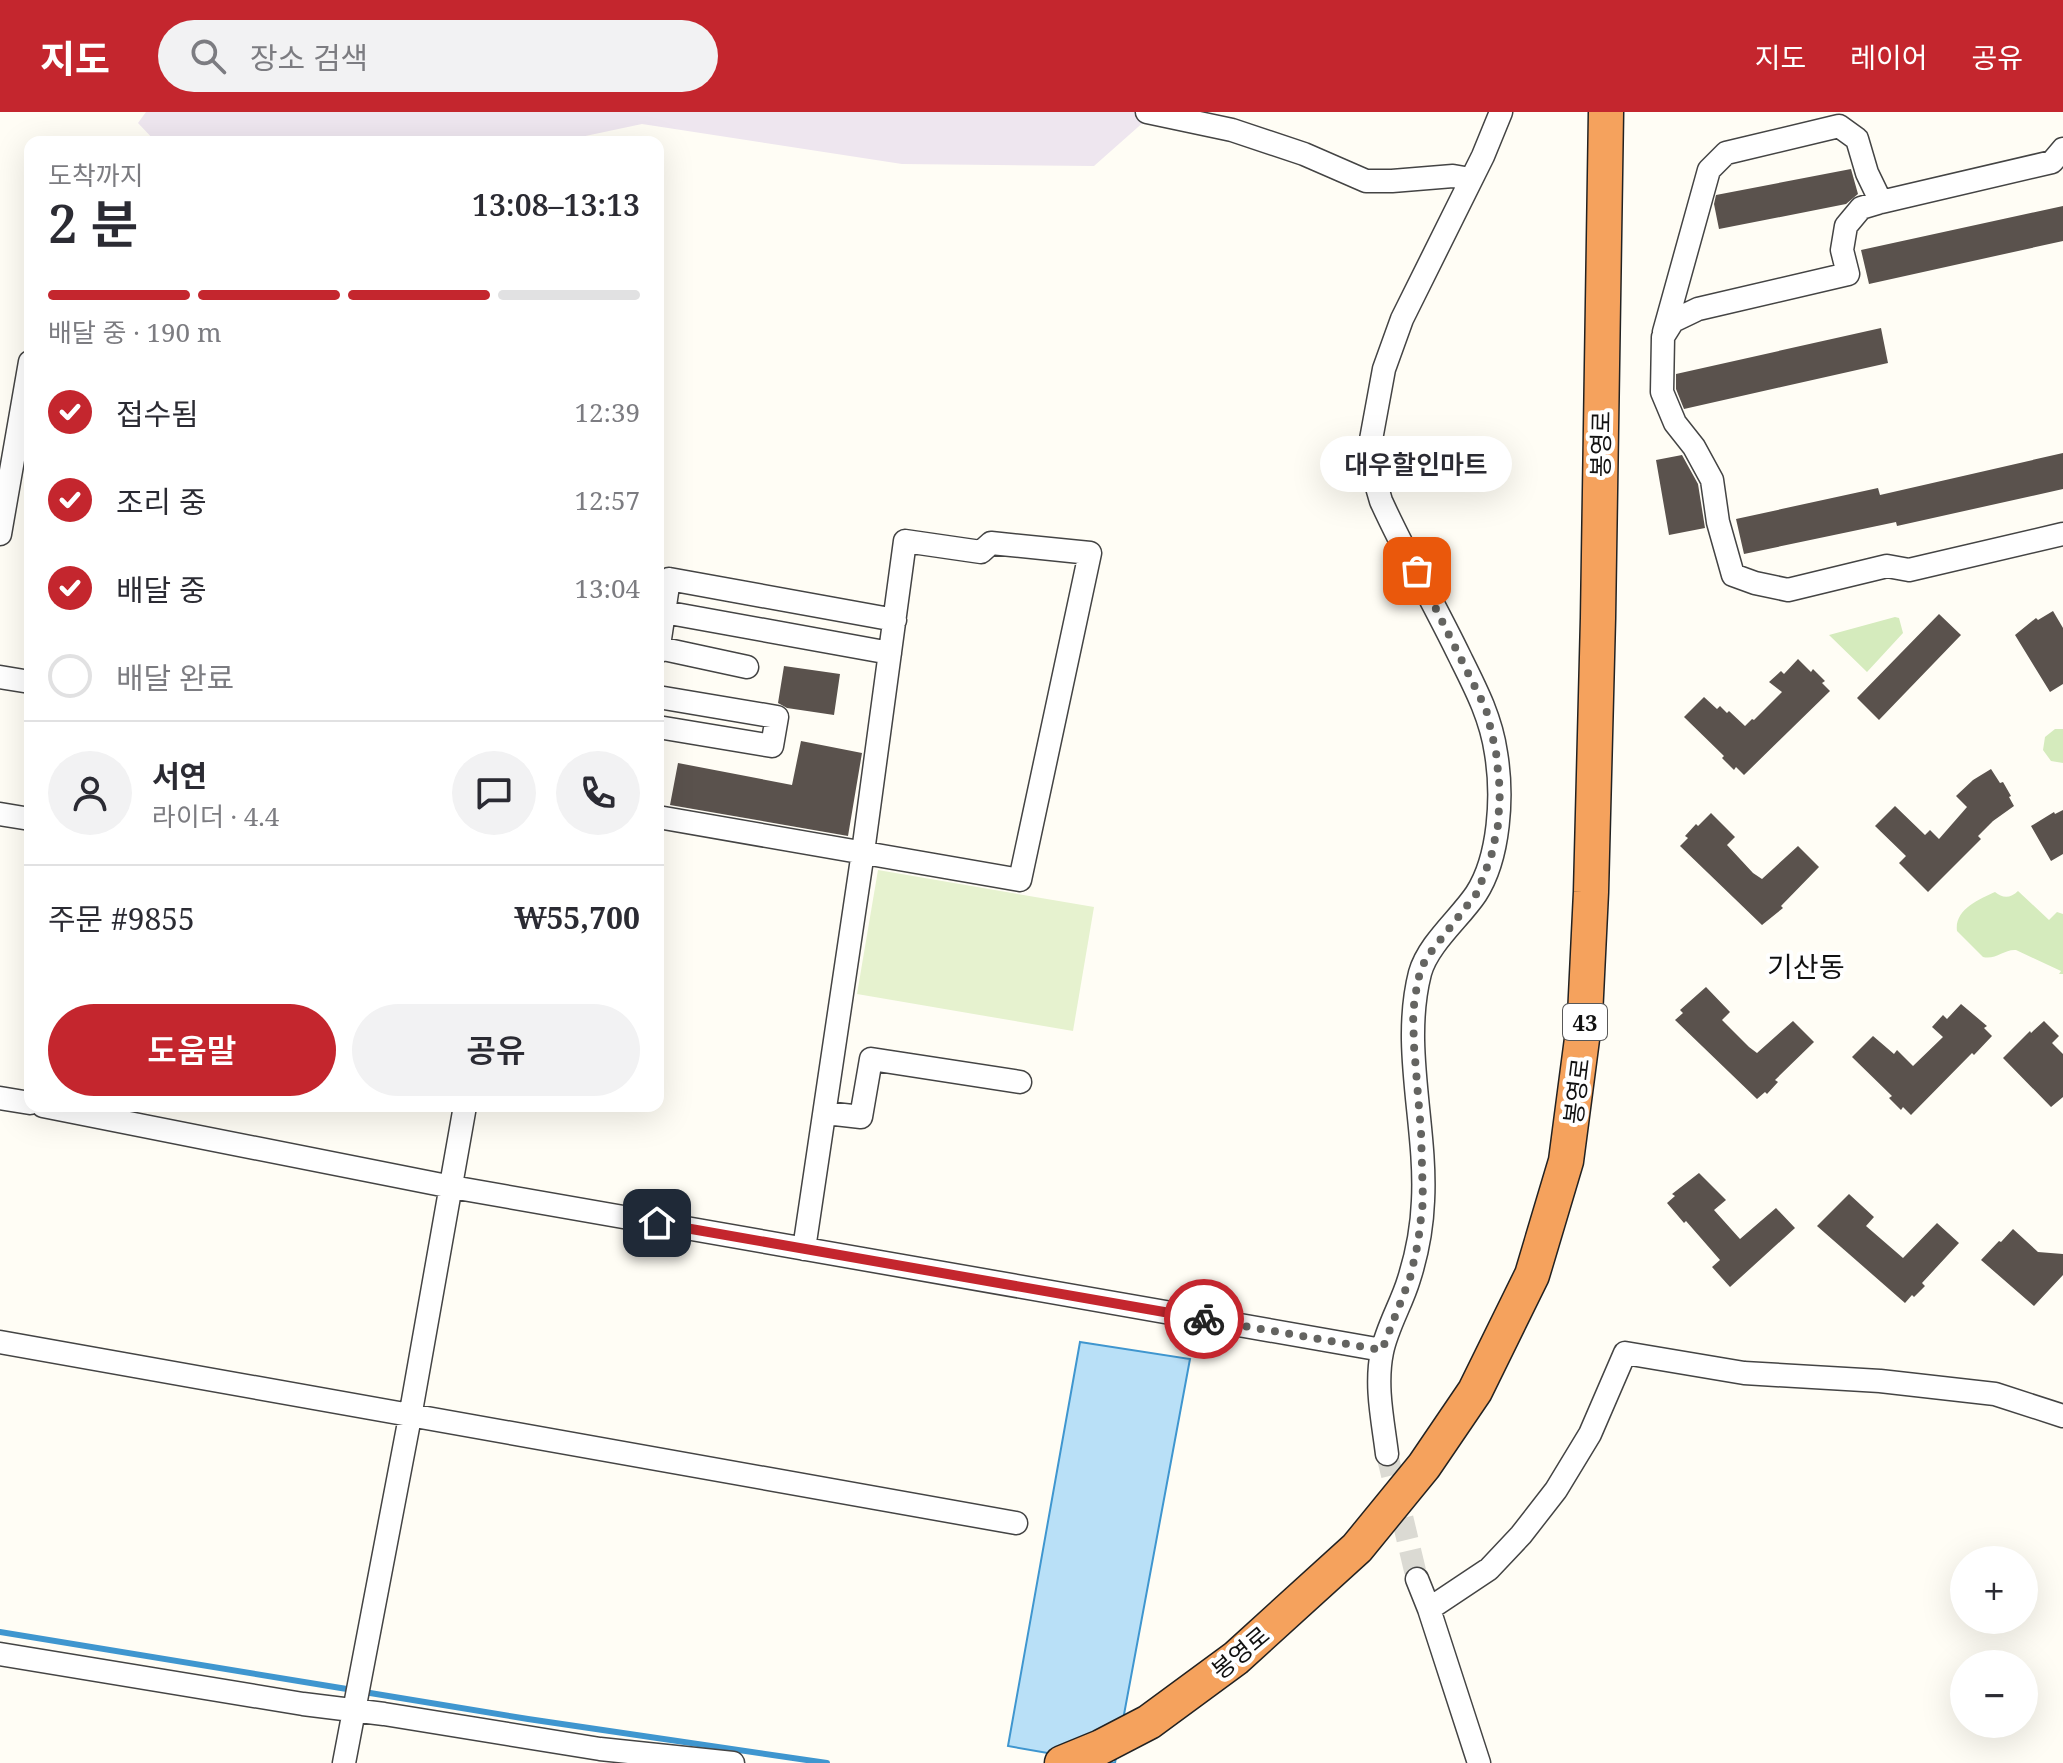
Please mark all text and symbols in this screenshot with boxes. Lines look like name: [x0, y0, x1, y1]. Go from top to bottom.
search box: [158, 20, 718, 92]
text: 지도: [40, 32, 110, 84]
icon: search: [186, 34, 230, 78]
text: 장소 검색: [250, 37, 368, 78]
text: 지도: [1755, 38, 1806, 76]
text: 레이어: [1850, 38, 1927, 76]
text: 공유: [1971, 38, 2023, 76]
text: 도착까지: [48, 157, 144, 193]
text: 13:08–13:13: [472, 184, 640, 225]
text: 2 분: [48, 187, 139, 258]
text: 배달 중 · 190 m: [48, 314, 221, 350]
icon: check: [48, 390, 92, 434]
text: 접수됨: [116, 393, 199, 434]
text: 12:39: [574, 394, 640, 430]
street label: 봉영로: [1583, 411, 1617, 477]
callout: 대우할인마트: [1321, 435, 1513, 491]
text: 대우할인마트: [1344, 446, 1488, 482]
icon: check: [48, 478, 92, 522]
text: 조리 중: [116, 481, 207, 522]
text: 12:57: [574, 482, 640, 518]
pin: [1383, 537, 1451, 605]
icon: bag: [1395, 549, 1439, 593]
icon: check: [48, 566, 92, 610]
text: 배달 중: [116, 569, 207, 610]
text: 13:04: [574, 570, 640, 606]
text: 배달 완료: [116, 657, 234, 698]
button: person: [48, 751, 132, 835]
button: chat: [452, 751, 536, 835]
button: phone: [556, 751, 640, 835]
text: 서연: [152, 755, 207, 796]
text: 라이더 · 4.4: [152, 798, 279, 834]
text: ₩55,700: [514, 897, 640, 938]
text: 주문 #9855: [48, 898, 195, 939]
district label: 기산동: [1767, 947, 1845, 985]
button: 도움말: [48, 1004, 336, 1096]
button: 공유: [352, 1004, 640, 1096]
road number: 43: [1563, 1004, 1607, 1040]
street label: 봉영로: [1556, 1056, 1596, 1126]
pin: [623, 1189, 691, 1257]
icon: home: [635, 1201, 679, 1245]
courier: [1164, 1279, 1244, 1359]
icon: bike: [1182, 1297, 1226, 1341]
map controls: [1950, 1546, 2038, 1738]
button: +: [1950, 1546, 2038, 1634]
street label: 봉영로: [1204, 1618, 1276, 1686]
button: −: [1950, 1650, 2038, 1738]

